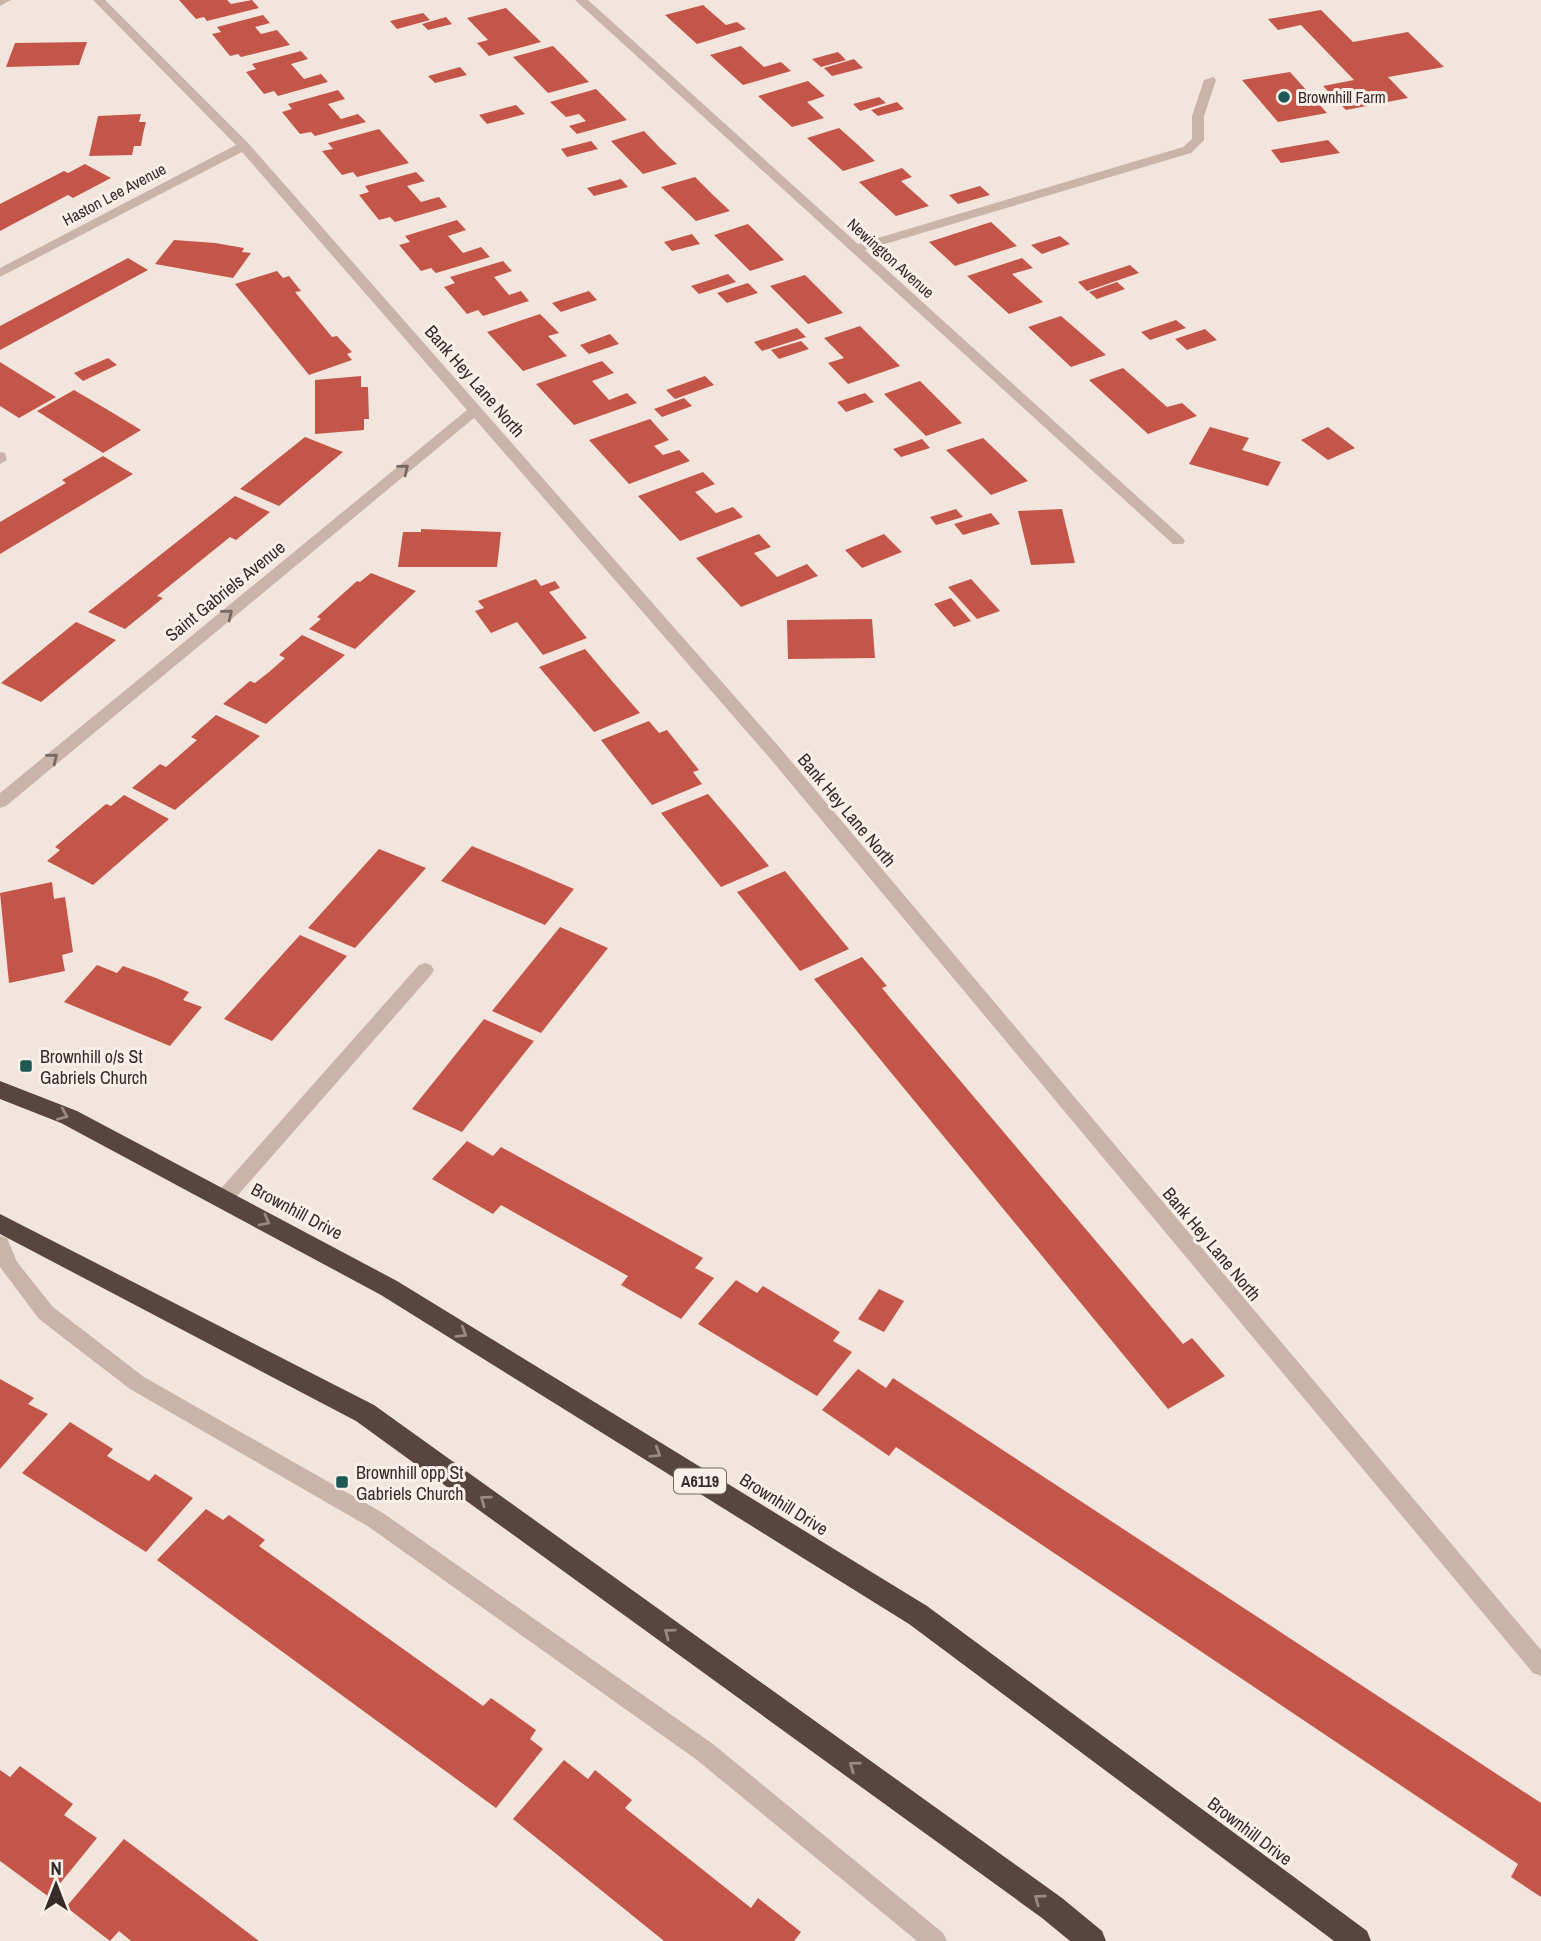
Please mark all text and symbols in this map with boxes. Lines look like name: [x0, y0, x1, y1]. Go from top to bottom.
place label: Brownhill Farm: [1298, 86, 1386, 108]
marker: Brownhill Farm: [1276, 89, 1292, 105]
street label: Haston Lee Avenue: [58, 157, 170, 231]
street label: Newington Avenue: [843, 213, 939, 303]
street label: Bank Hey Lane North: [419, 320, 531, 442]
one-way arrow: [395, 465, 408, 477]
street label: Saint Gabriels Avenue: [160, 535, 290, 647]
one-way arrow: [221, 609, 233, 622]
street label: Bank Hey Lane North: [792, 748, 902, 872]
one-way arrow: [44, 754, 57, 766]
place label: Brownhill o/s St Gabriels Church: [40, 1044, 147, 1090]
marker: Brownhill o/s St Gabriels Church: [18, 1058, 34, 1074]
one-way arrow: [56, 1107, 69, 1121]
street label: Brownhill Drive: [247, 1176, 347, 1246]
street label: Bank Hey Lane North: [1157, 1182, 1267, 1306]
one-way arrow: [257, 1213, 270, 1226]
one-way arrow: [455, 1325, 468, 1338]
one-way arrow: [648, 1445, 661, 1458]
place label: Brownhill opp St Gabriels Church: [356, 1460, 463, 1506]
street label: Brownhill Drive: [735, 1467, 833, 1541]
road number: A6119: [674, 1469, 726, 1494]
marker: Brownhill opp St Gabriels Church: [334, 1474, 350, 1490]
one-way arrow: [480, 1495, 493, 1508]
one-way arrow: [665, 1628, 677, 1641]
one-way arrow: [849, 1761, 862, 1774]
street label: Brownhill Drive: [1203, 1791, 1297, 1871]
north arrow: [21, 1850, 91, 1920]
text: N: [50, 1855, 62, 1881]
one-way arrow: [1034, 1894, 1047, 1907]

